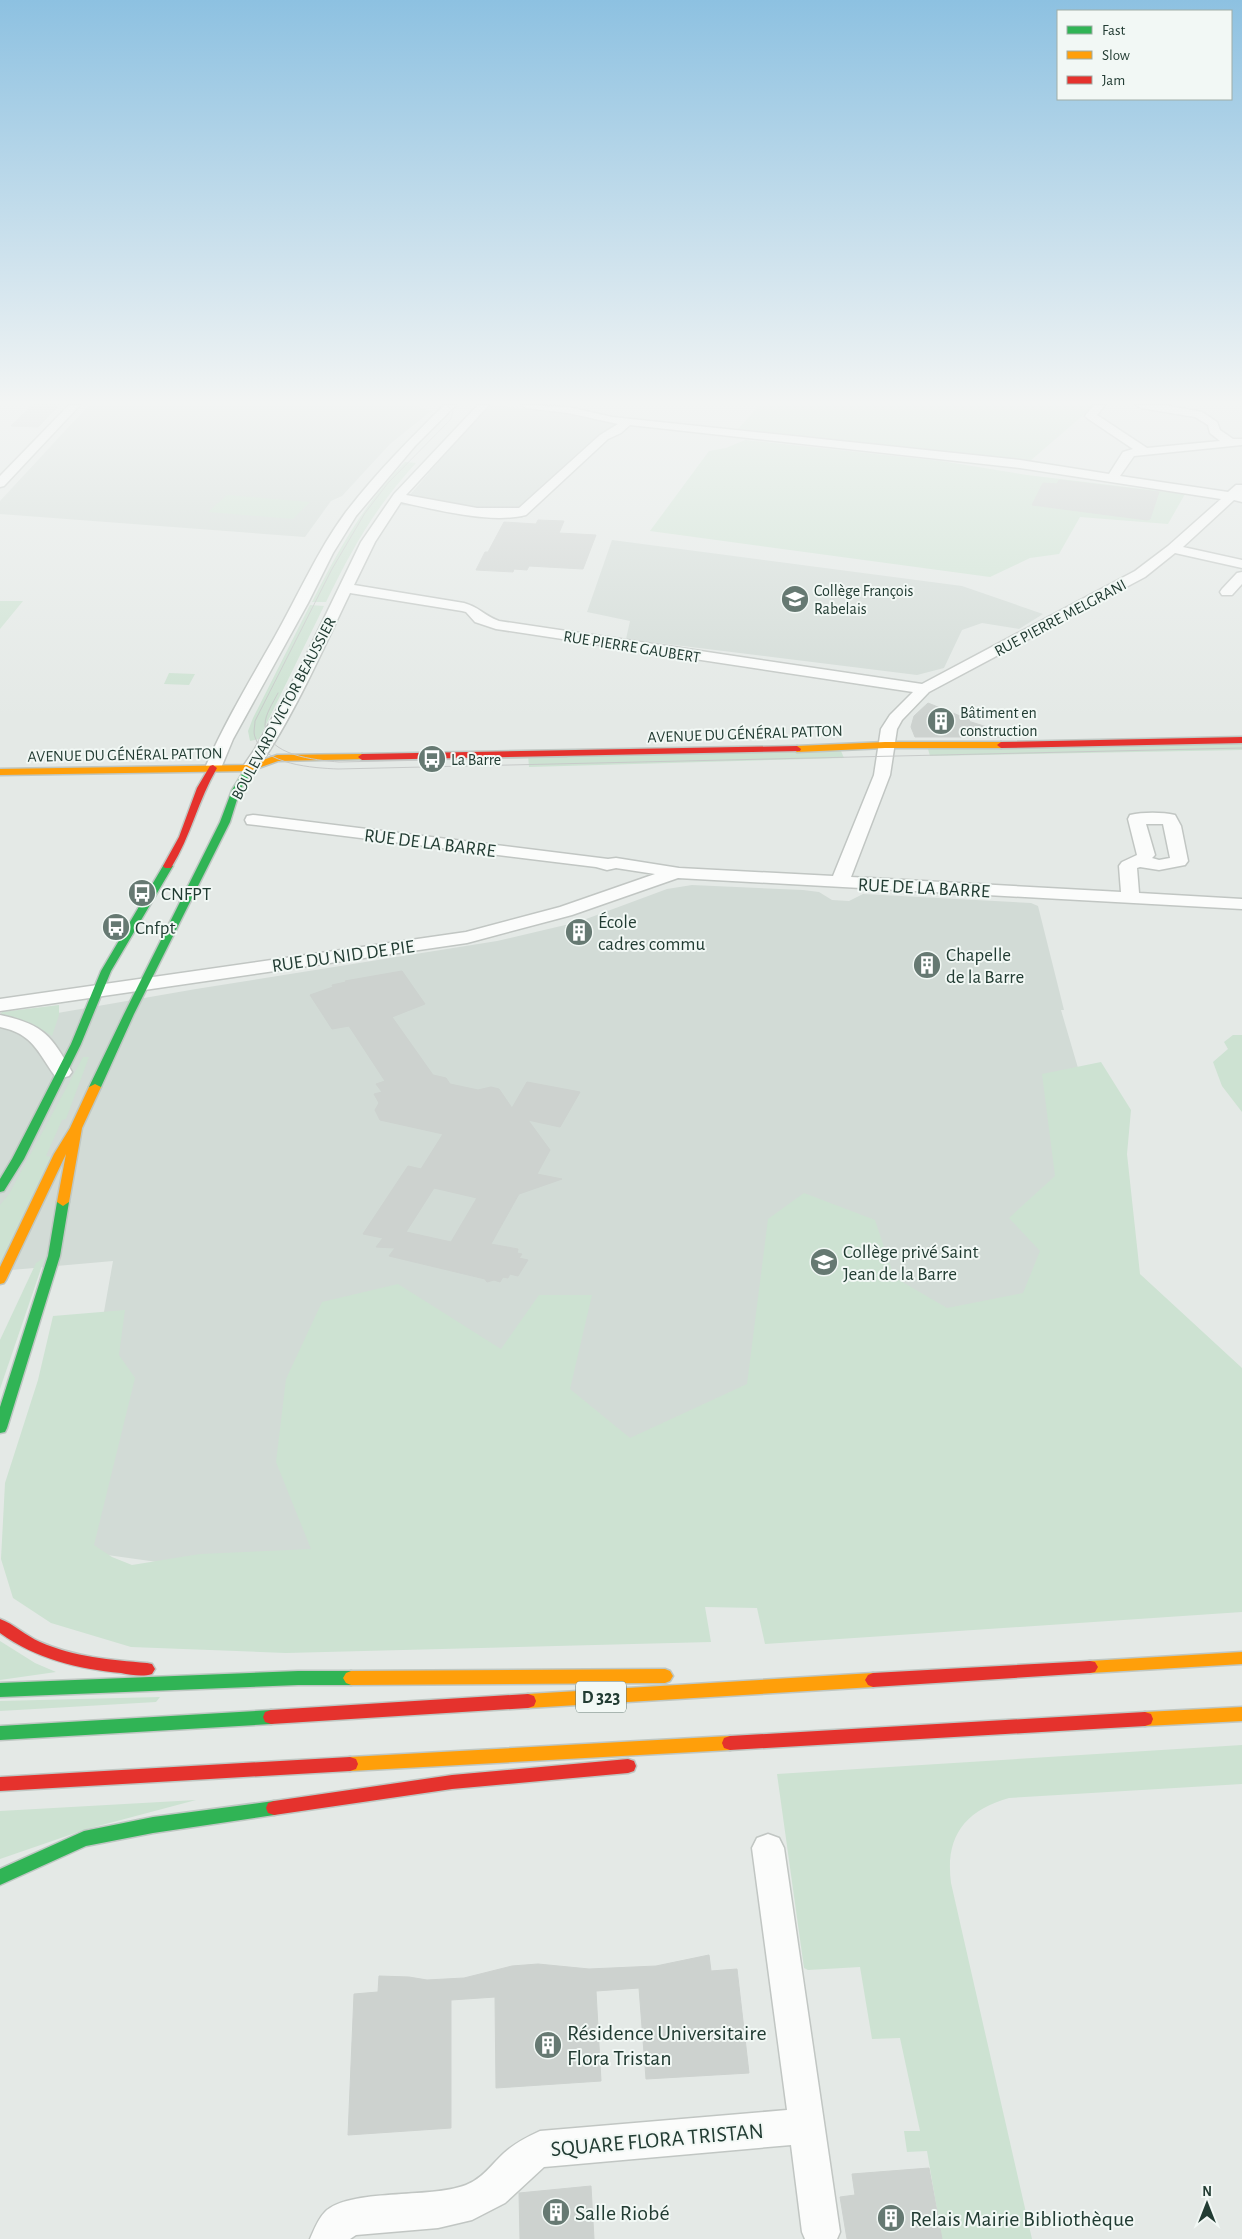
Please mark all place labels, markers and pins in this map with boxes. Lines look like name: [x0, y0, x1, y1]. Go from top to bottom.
place label: Collège François Rabelais: [814, 583, 914, 617]
school or university icon: Collège François Rabelais: [780, 584, 810, 614]
place label: Bâtiment en construction: [960, 705, 1038, 739]
building icon: Bâtiment en construction: [926, 706, 956, 736]
bus stop icon: La Barre: [417, 744, 447, 774]
place label: La Barre: [451, 752, 501, 768]
bus stop icon: CNFPT: [127, 878, 157, 908]
place label: CNFPT: [161, 885, 211, 904]
place label: École cadres commu: [598, 911, 705, 954]
bus stop icon: Cnfpt: [101, 912, 131, 942]
building icon: École cadres commu: [564, 917, 594, 947]
place label: Cnfpt: [135, 919, 176, 938]
place label: Chapelle de la Barre: [946, 946, 1024, 987]
building icon: Chapelle de la Barre: [912, 950, 942, 980]
place label: Collège privé Saint Jean de la Barre: [843, 1243, 979, 1284]
school or university icon: Collège privé Saint Jean de la Barre: [809, 1247, 839, 1277]
place label: Résidence Universitaire Flora Tristan: [567, 2022, 767, 2069]
building icon: Résidence Universitaire Flora Tristan: [533, 2030, 563, 2060]
building icon: Salle Riobé: [541, 2197, 571, 2227]
place label: Salle Riobé: [575, 2202, 670, 2224]
building icon: Relais Mairie Bibliothèque: [876, 2203, 906, 2233]
place label: Relais Mairie Bibliothèque: [910, 2208, 1134, 2230]

